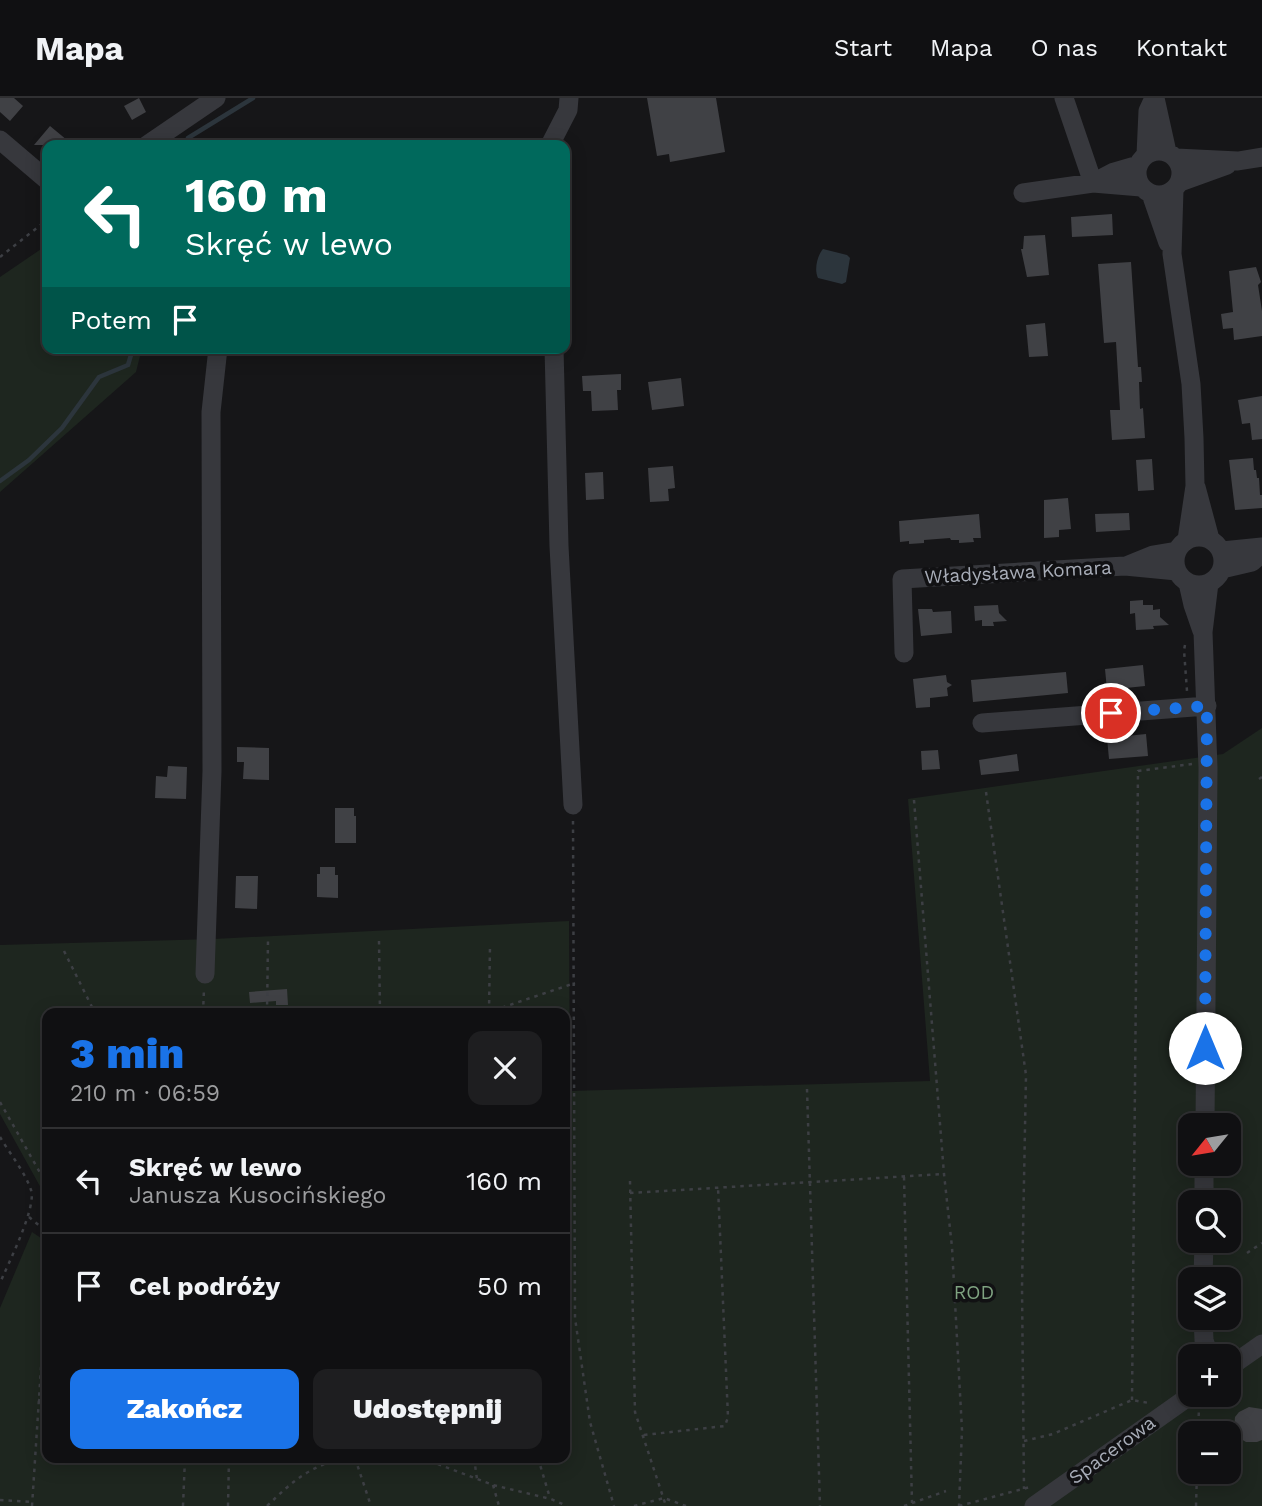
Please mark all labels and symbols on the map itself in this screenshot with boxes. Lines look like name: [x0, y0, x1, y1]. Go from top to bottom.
street label: Władysława Komara: [924, 556, 1112, 588]
pin: [1081, 683, 1141, 743]
position arrow: [1168, 1011, 1242, 1085]
north arrow: [1178, 1113, 1241, 1176]
park label: ROD: [954, 1281, 994, 1304]
street label: Spacerowa: [1064, 1411, 1160, 1489]

